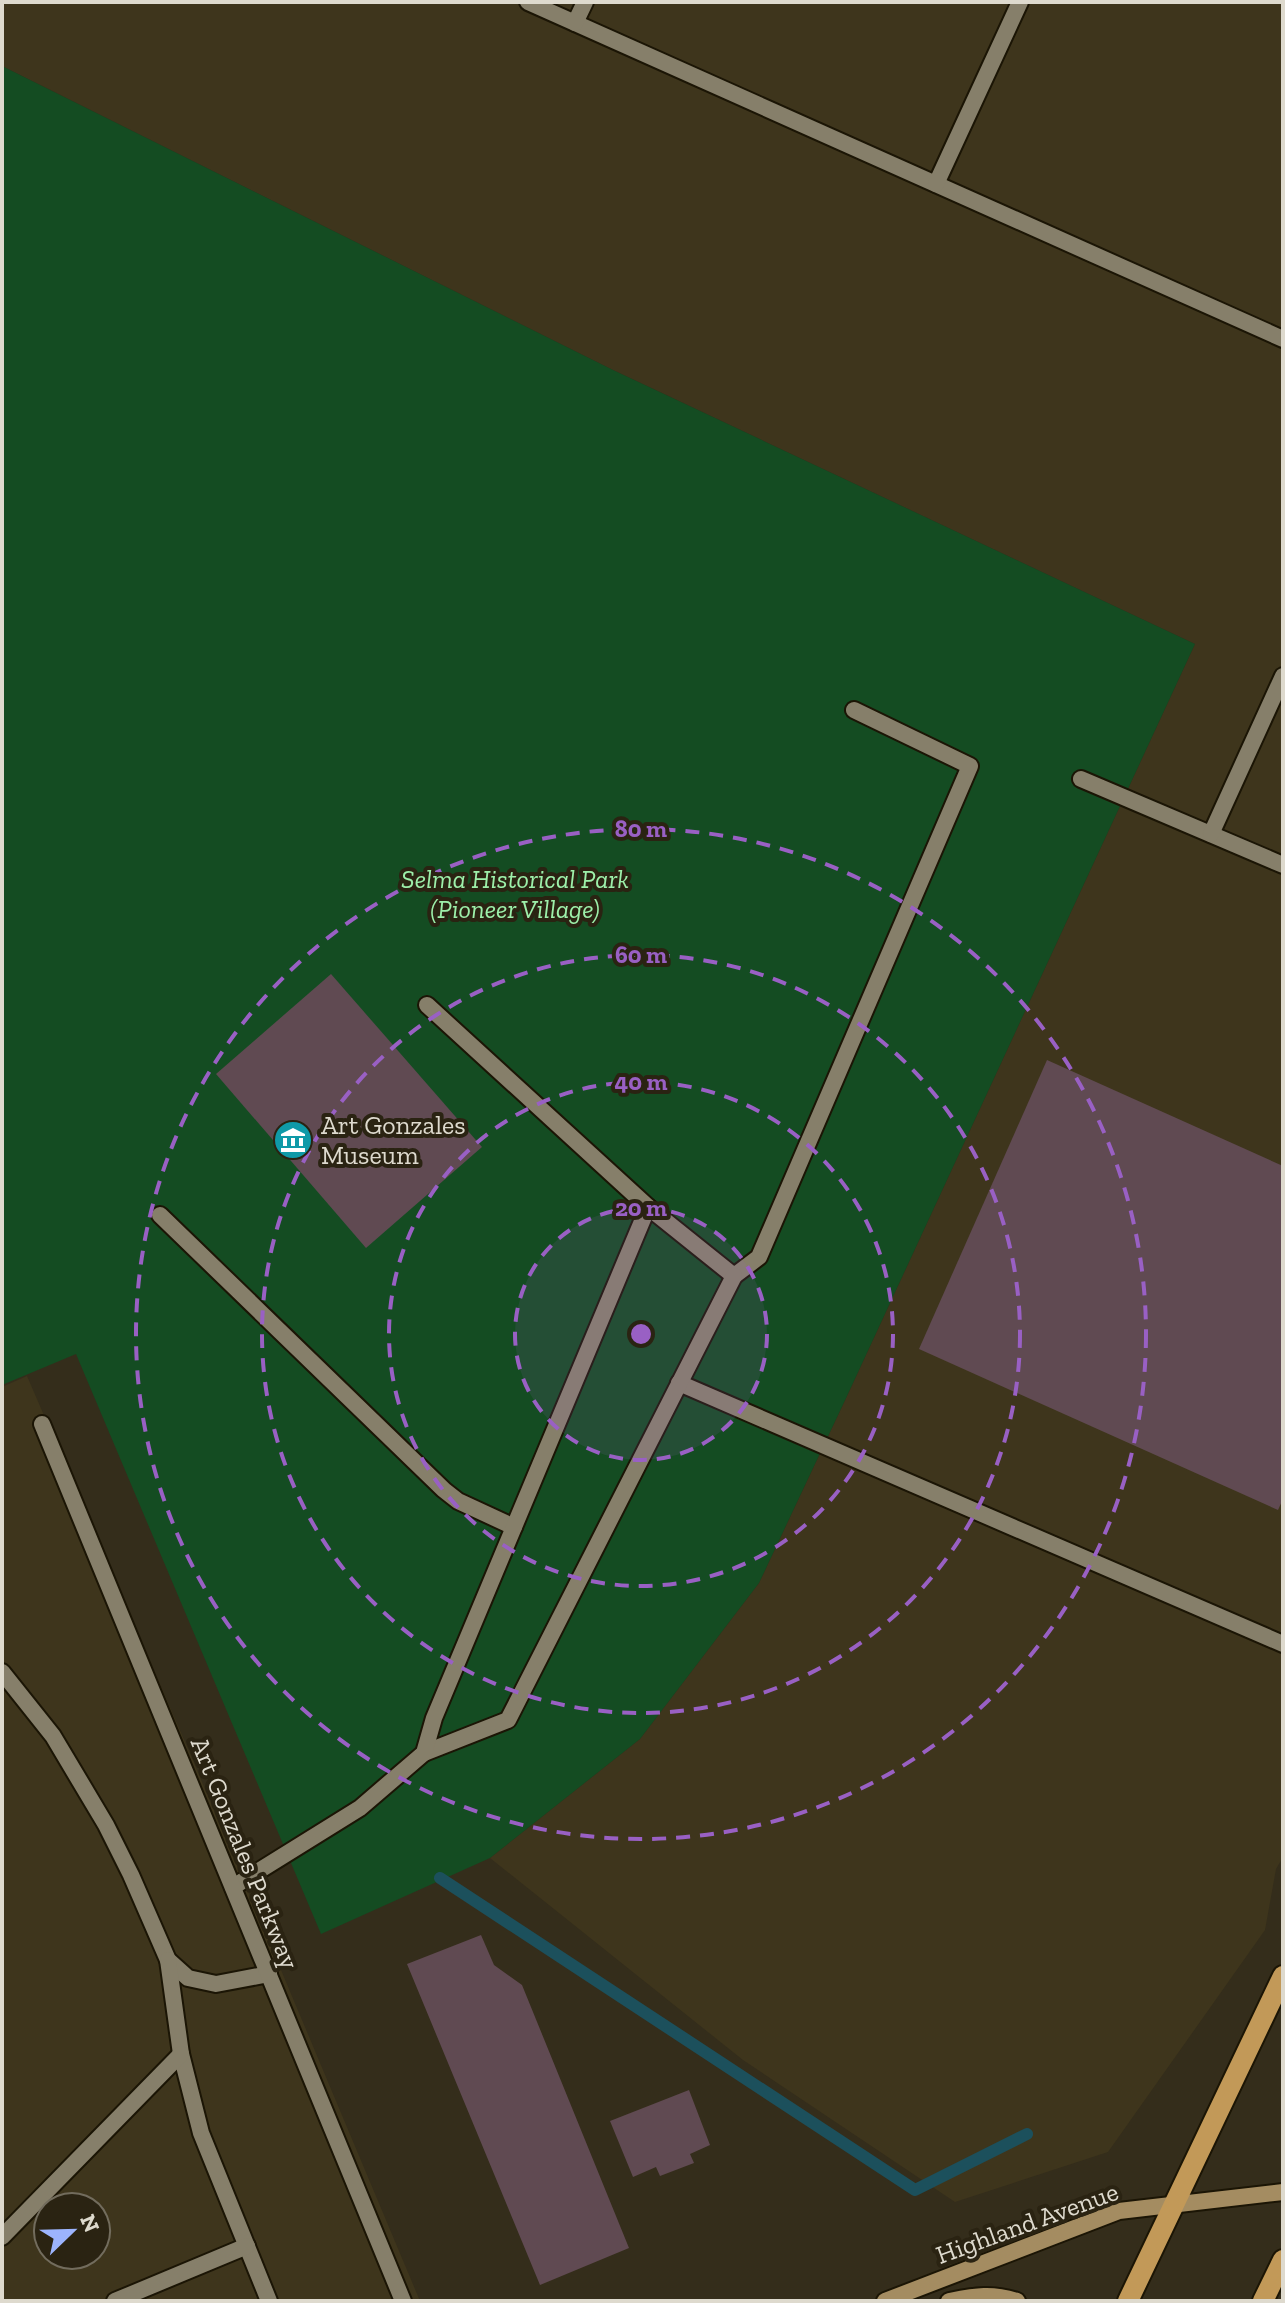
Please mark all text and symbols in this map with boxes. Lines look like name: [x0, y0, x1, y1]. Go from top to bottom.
text: 80 m: [615, 814, 667, 843]
park label: Selma Historical Park (Pioneer Village): [401, 863, 629, 925]
text: 60 m: [615, 940, 667, 969]
text: 40 m: [614, 1067, 668, 1096]
place label: Art Gonzales Museum: [321, 1109, 466, 1171]
museum icon: Art Gonzales Museum: [272, 1119, 314, 1161]
text: 20 m: [615, 1193, 667, 1222]
centre of rings: [627, 1320, 655, 1348]
street label: Art Gonzales Parkway: [184, 1732, 306, 1974]
street label: Highland Avenue: [931, 2175, 1123, 2271]
north arrow: [32, 2191, 112, 2271]
text: N: [74, 2210, 106, 2237]

